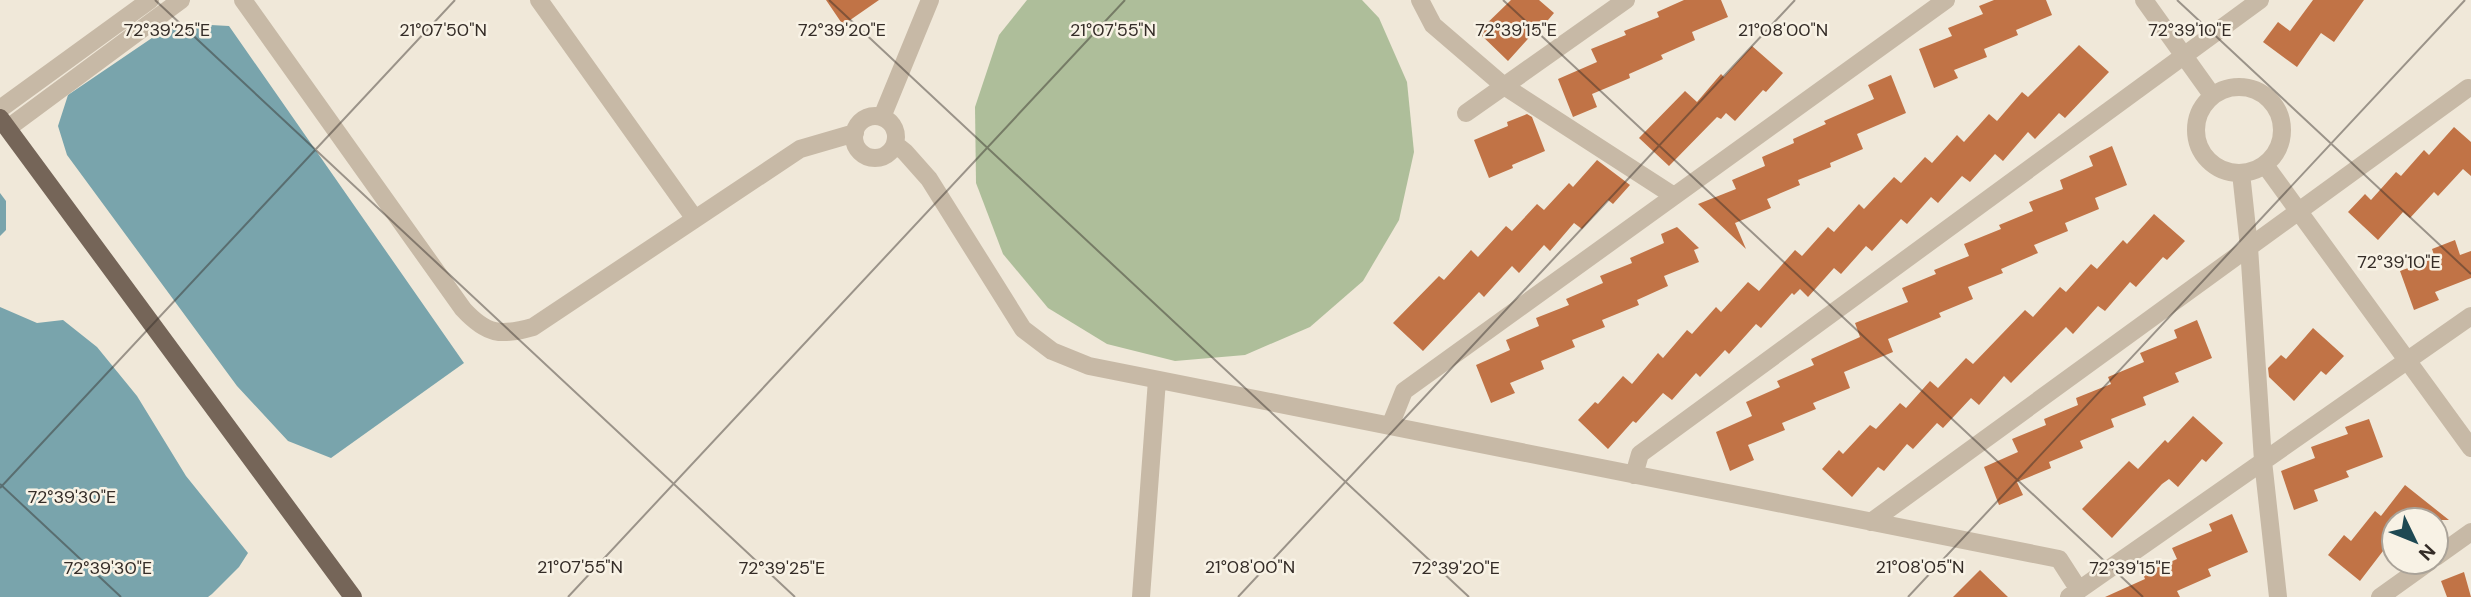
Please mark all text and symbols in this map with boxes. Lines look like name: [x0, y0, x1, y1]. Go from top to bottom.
text: 72°39'25"E: [124, 18, 210, 42]
text: 21°07'50"N: [399, 18, 487, 42]
text: 72°39'20"E: [798, 18, 886, 42]
text: 21°07'55"N: [1070, 18, 1156, 42]
text: 72°39'15"E: [1475, 18, 1557, 42]
text: 21°08'00"N: [1738, 18, 1828, 42]
text: 72°39'10"E: [2148, 18, 2232, 42]
text: 72°39'10"E: [2357, 250, 2441, 274]
text: 72°39'30"E: [28, 485, 116, 509]
north arrow: [2380, 506, 2450, 576]
text: N: [2413, 539, 2441, 566]
text: 21°07'55"N: [537, 555, 623, 579]
text: 21°08'00"N: [1205, 555, 1295, 579]
text: 21°08'05"N: [1876, 555, 1964, 579]
text: 72°39'30"E: [64, 556, 152, 580]
text: 72°39'25"E: [739, 556, 825, 580]
text: 72°39'20"E: [1412, 556, 1500, 580]
text: 72°39'15"E: [2089, 556, 2171, 580]

